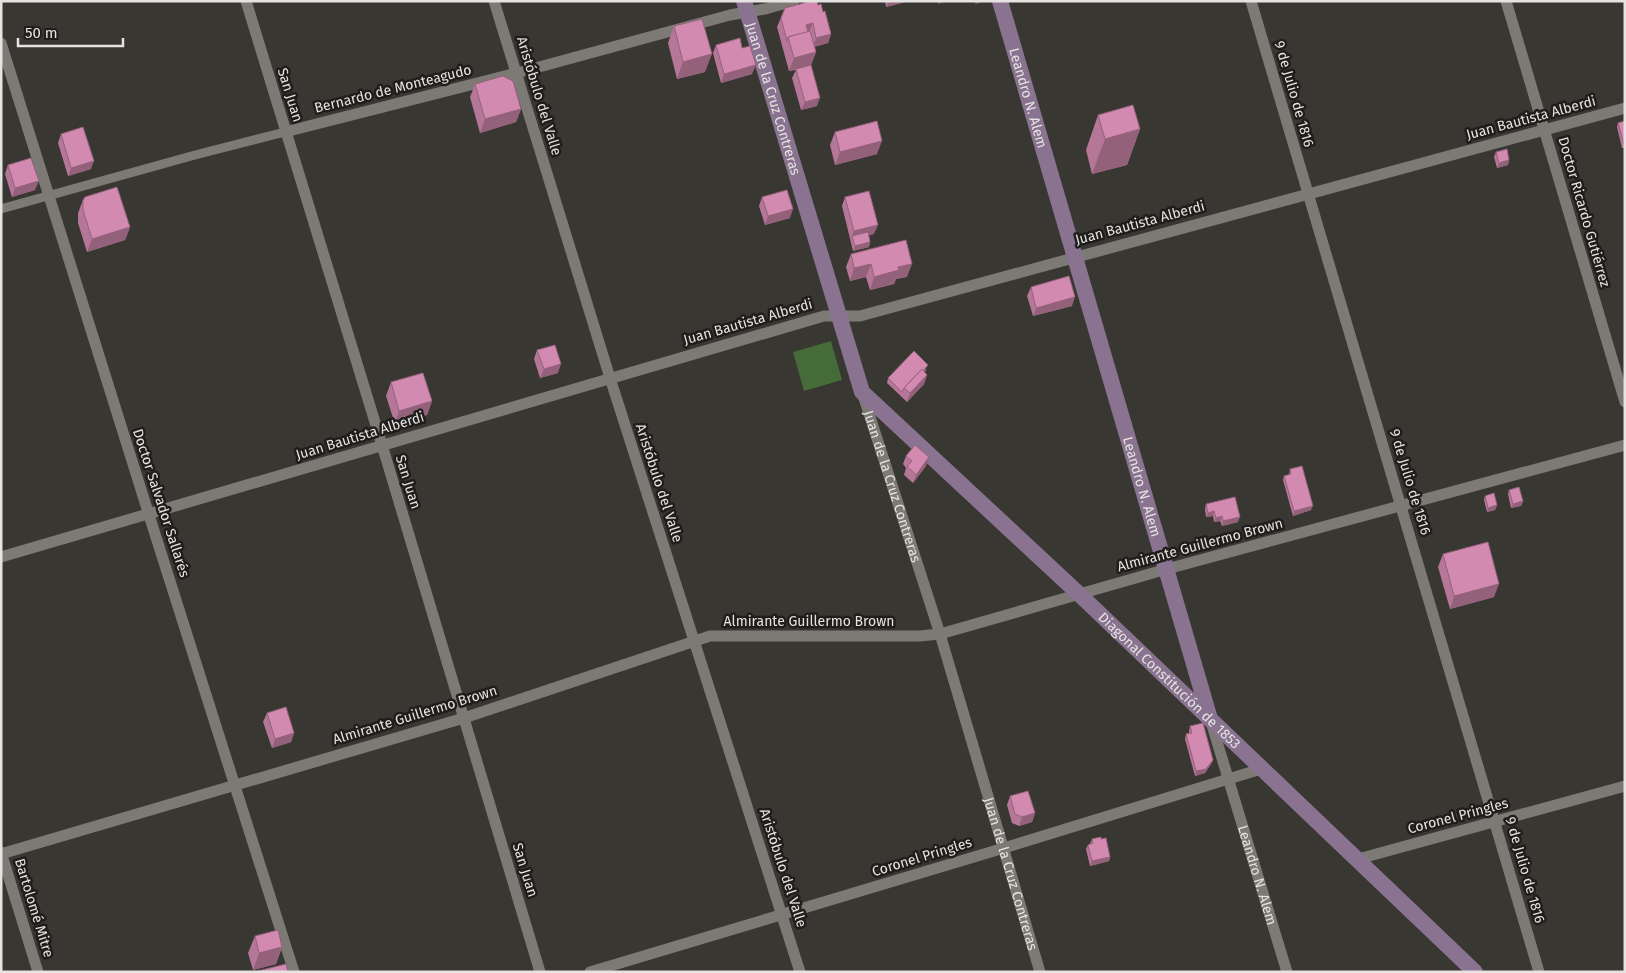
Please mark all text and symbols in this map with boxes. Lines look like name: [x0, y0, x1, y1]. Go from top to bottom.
scale bar: [18, 15, 122, 47]
street label: Juan de la Cruz Contreras: [742, 20, 805, 178]
text: 50 m: [25, 24, 58, 42]
street label: Aristóbulo del Valle: [513, 34, 565, 158]
street label: 9 de Julio de 1816: [1271, 39, 1317, 149]
street label: Leandro N. Alem: [1006, 46, 1051, 150]
street label: Bernardo de Monteagudo: [313, 61, 473, 117]
street label: San Juan: [274, 66, 306, 124]
street label: Juan Bautista Alberdi: [1464, 93, 1598, 143]
street label: Doctor Ricardo Gutiérrez: [1554, 135, 1614, 289]
street label: Juan Bautista Alberdi: [1073, 198, 1207, 248]
street label: Juan Bautista Alberdi: [682, 295, 814, 349]
street label: Juan Bautista Alberdi: [294, 408, 426, 464]
street label: Juan de la Cruz Contreras: [860, 408, 925, 565]
street label: Aristóbulo del Valle: [632, 422, 686, 544]
street label: Doctor Salvador Sallarés: [129, 427, 193, 580]
street label: 9 de Julio de 1816: [1386, 427, 1434, 537]
street label: Leandro N. Alem: [1119, 435, 1165, 539]
street label: San Juan: [392, 453, 424, 511]
street label: Almirante Guillermo Brown: [1115, 515, 1285, 575]
street label: Diagonal Constitución de 1853: [1095, 609, 1244, 752]
street label: Almirante Guillermo Brown: [724, 613, 894, 630]
street label: Almirante Guillermo Brown: [331, 682, 499, 748]
street label: Coronel Pringles: [1406, 794, 1511, 838]
street label: Juan de la Cruz Contreras: [980, 795, 1042, 953]
street label: Aristóbulo del Valle: [756, 807, 810, 929]
street label: 9 de Julio de 1816: [1502, 815, 1548, 925]
street label: Leandro N. Alem: [1234, 823, 1281, 927]
street label: Coronel Pringles: [870, 834, 974, 880]
street label: San Juan: [509, 841, 541, 899]
street label: Bartolomé Mitre: [11, 856, 57, 960]

